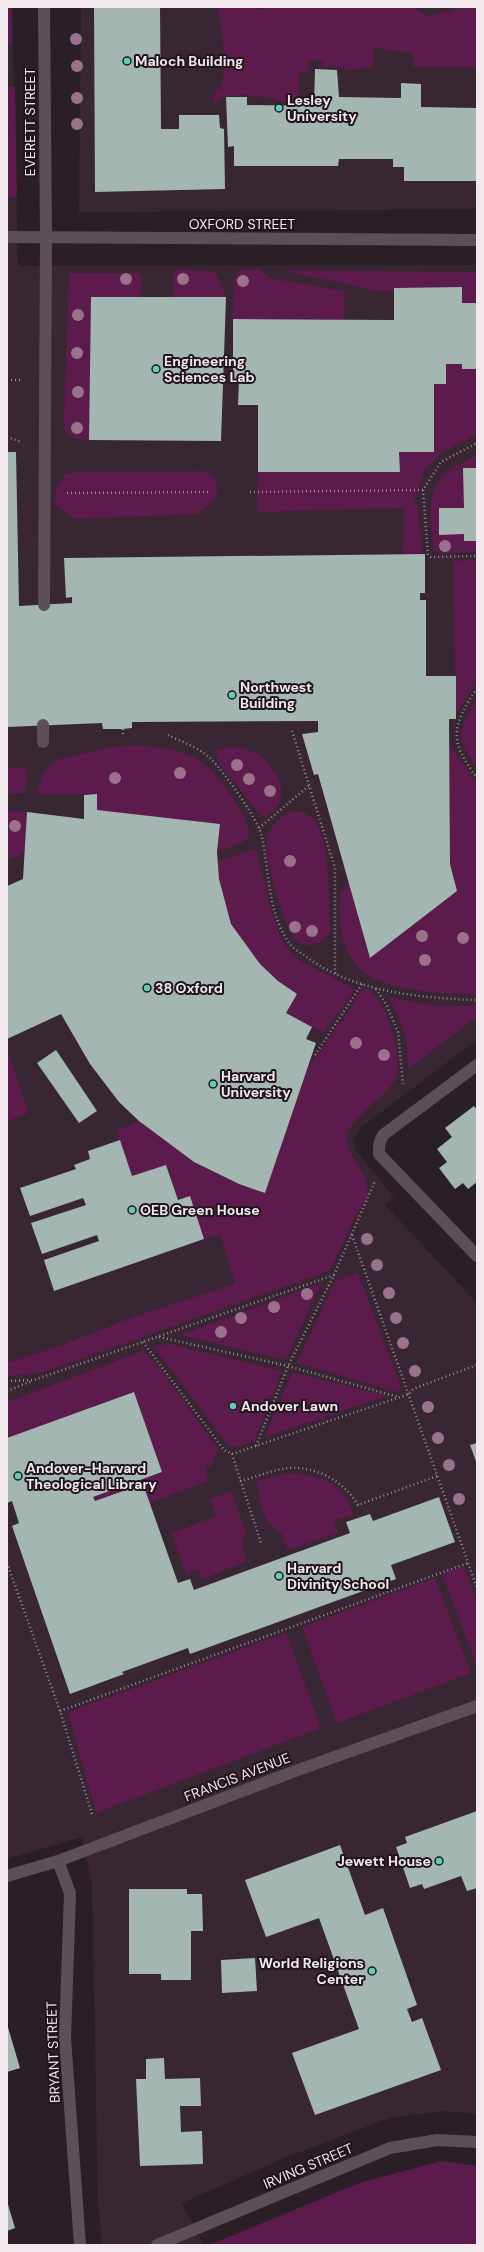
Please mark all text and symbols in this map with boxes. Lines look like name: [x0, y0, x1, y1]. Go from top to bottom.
place label: Maloch Building: [135, 52, 243, 70]
marker: Maloch Building: [122, 56, 132, 66]
street label: EVERETT STREET: [21, 68, 39, 176]
place label: Lesley University: [287, 91, 357, 125]
marker: Lesley University: [274, 103, 284, 113]
street label: OXFORD STREET: [189, 215, 295, 233]
place label: Engineering Sciences Lab: [164, 352, 255, 386]
marker: Engineering Sciences Lab: [151, 364, 161, 374]
place label: Northwest Building: [240, 678, 312, 712]
marker: Northwest Building: [227, 690, 237, 700]
place label: 38 Oxford: [155, 979, 223, 997]
marker: 38 Oxford: [142, 983, 152, 993]
place label: Harvard University: [221, 1067, 291, 1101]
marker: Harvard University: [208, 1079, 218, 1089]
place label: OEB Green House: [140, 1201, 260, 1219]
marker: OEB Green House: [127, 1205, 137, 1215]
place label: Andover Lawn: [241, 1397, 338, 1415]
marker: Andover Lawn: [228, 1401, 238, 1411]
place label: Andover-Harvard Theological Library: [26, 1459, 157, 1493]
marker: Andover-Harvard Theological Library: [13, 1471, 23, 1481]
place label: Harvard Divinity School: [287, 1559, 389, 1593]
marker: Harvard Divinity School: [274, 1571, 284, 1581]
street label: FRANCIS AVENUE: [182, 1749, 293, 1805]
place label: Jewett House: [337, 1852, 431, 1870]
marker: Jewett House: [434, 1856, 444, 1866]
place label: World Religions Center: [259, 1954, 364, 1988]
marker: World Religions Center: [367, 1966, 377, 1976]
street label: BRYANT STREET: [42, 2001, 64, 2103]
street label: IRVING STREET: [260, 2139, 356, 2193]

